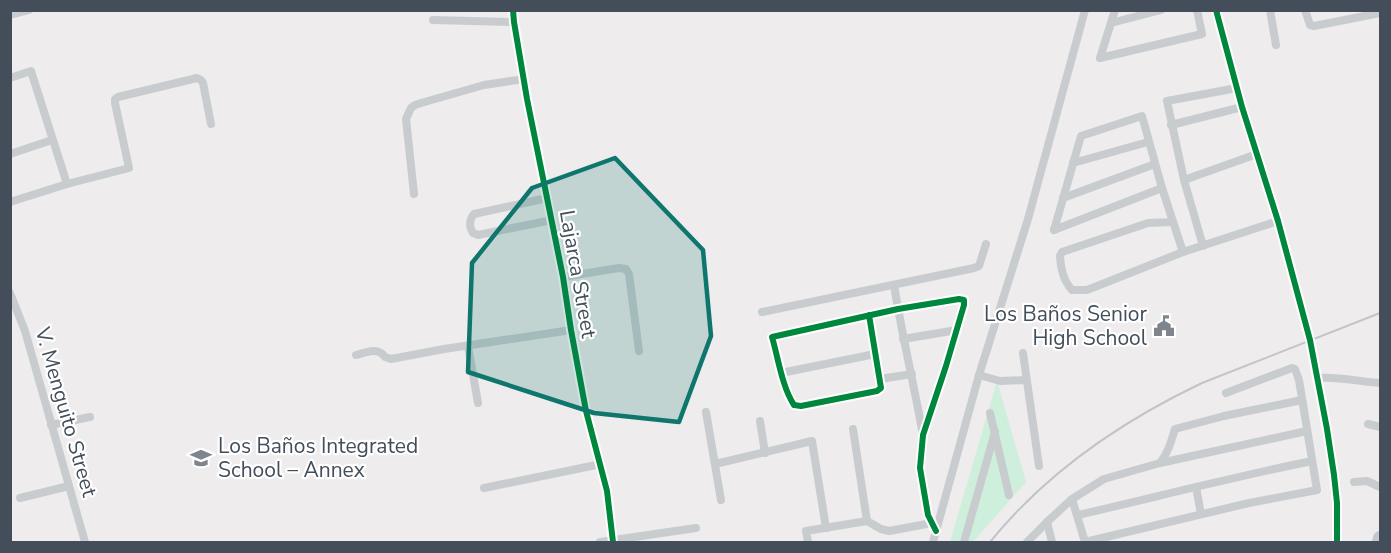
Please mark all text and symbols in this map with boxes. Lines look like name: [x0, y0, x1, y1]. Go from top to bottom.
street label: Lajarca Street: [553, 208, 603, 341]
place label: Los Baños Senior High School: [984, 300, 1148, 352]
public building icon: Los Baños Senior High School: [1152, 314, 1176, 338]
street label: V. Menguito Street: [28, 323, 104, 501]
place label: Los Baños Integrated School – Annex: [218, 432, 418, 484]
school or university icon: Los Baños Integrated School – Annex: [189, 446, 213, 470]

